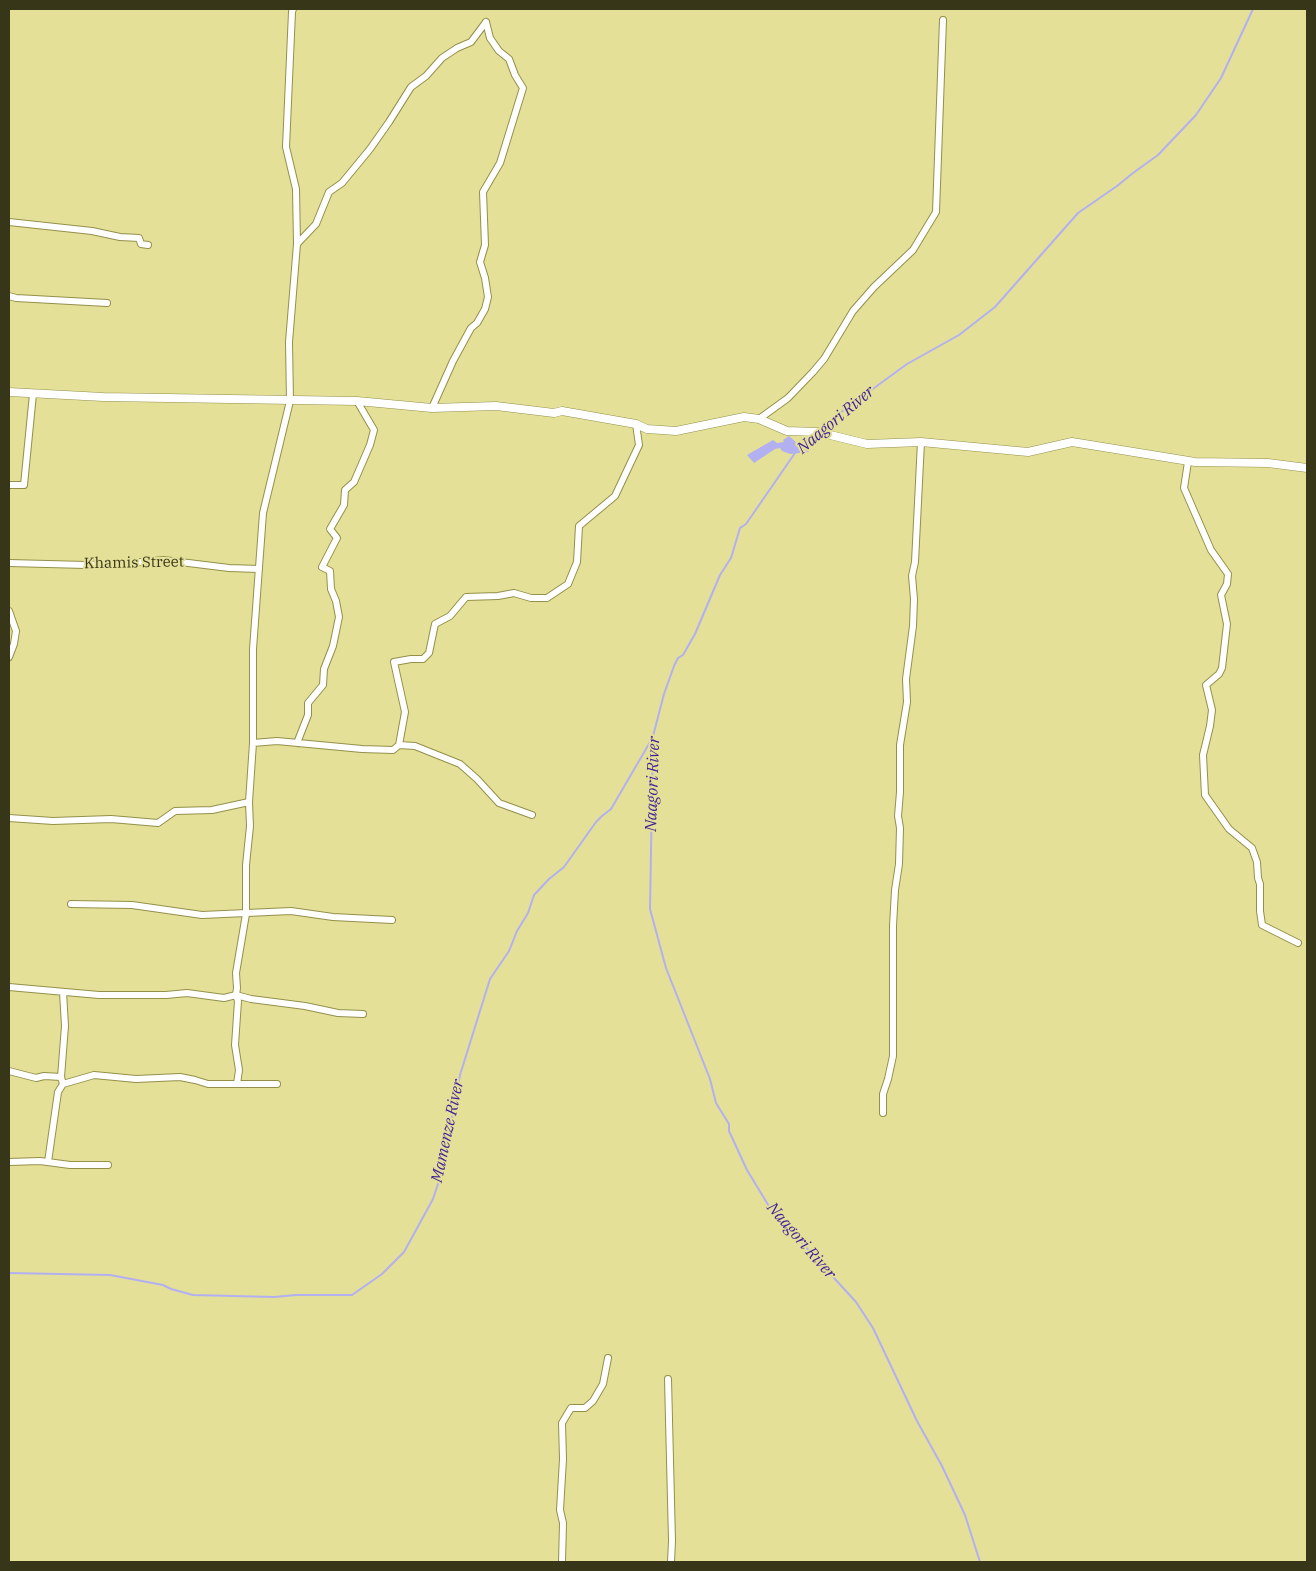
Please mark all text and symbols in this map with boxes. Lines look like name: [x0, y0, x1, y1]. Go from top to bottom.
water label: Naagori River: [793, 382, 879, 458]
street label: Khamis Street: [84, 553, 184, 573]
water label: Naagori River: [642, 736, 664, 832]
water label: Mamenze River: [428, 1078, 468, 1184]
water label: Naagori River: [763, 1199, 839, 1283]

